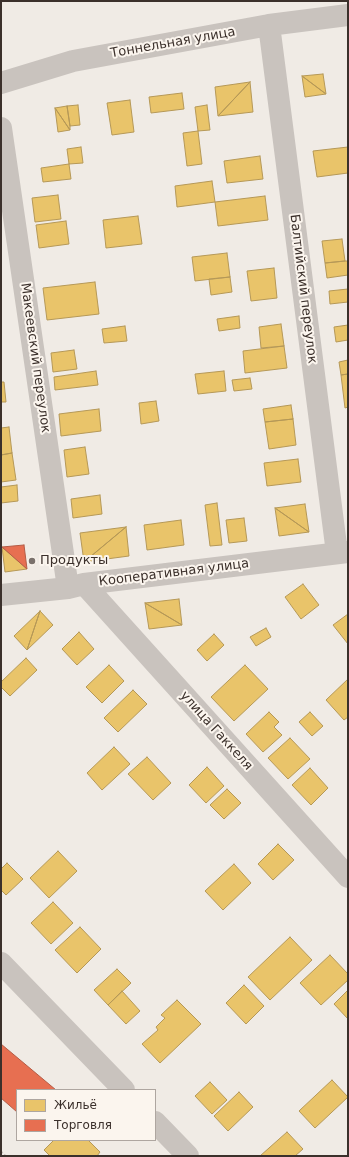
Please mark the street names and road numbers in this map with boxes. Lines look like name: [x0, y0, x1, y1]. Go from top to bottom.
street label: Тоннельная улица: [109, 24, 237, 62]
street label: Балтийский переулок: [286, 213, 320, 365]
street label: Макеевский переулок: [17, 282, 53, 434]
street label: Кооперативная улица: [98, 556, 250, 590]
street label: улица Гаккеля: [176, 688, 256, 774]

